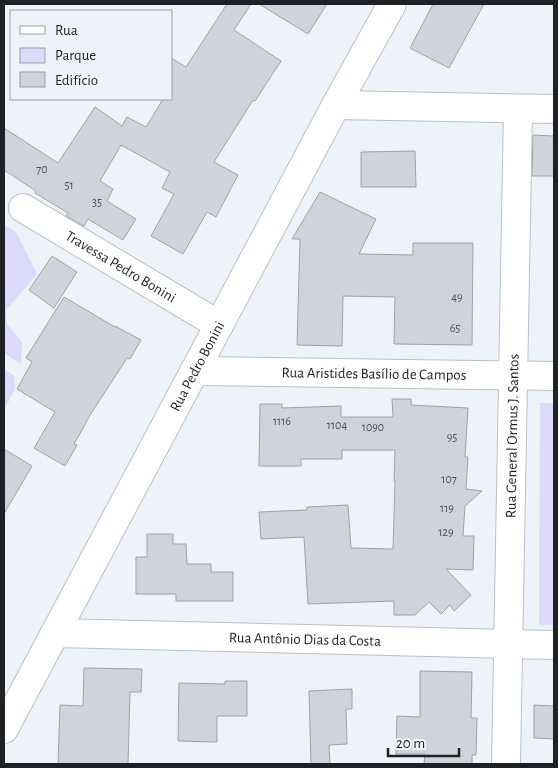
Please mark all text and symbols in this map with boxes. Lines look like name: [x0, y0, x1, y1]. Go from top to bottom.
legend: [10, 10, 172, 100]
text: Rua: [55, 23, 78, 38]
text: Parque: [55, 48, 96, 63]
text: Edifício: [55, 73, 98, 88]
house number: 70: [36, 163, 48, 175]
house number: 51: [64, 179, 74, 191]
house number: 35: [92, 196, 102, 208]
street label: Travessa Pedro Bonini: [63, 228, 179, 306]
house number: 49: [451, 291, 463, 303]
street label: Rua Pedro Bonini: [167, 319, 228, 414]
house number: 65: [450, 322, 460, 334]
street label: Rua General Ormus J. Santos: [504, 354, 522, 518]
street label: Rua Aristides Basílio de Campos: [282, 365, 466, 383]
house number: 1116: [273, 415, 291, 427]
house number: 1104: [327, 419, 347, 431]
house number: 1090: [362, 421, 384, 433]
house number: 95: [447, 431, 457, 443]
house number: 107: [441, 473, 457, 485]
house number: 119: [440, 502, 454, 514]
house number: 129: [438, 526, 454, 538]
street label: Rua Antônio Dias da Costa: [229, 630, 381, 649]
scale bar: [388, 726, 459, 758]
text: 20 m: [396, 736, 425, 751]

